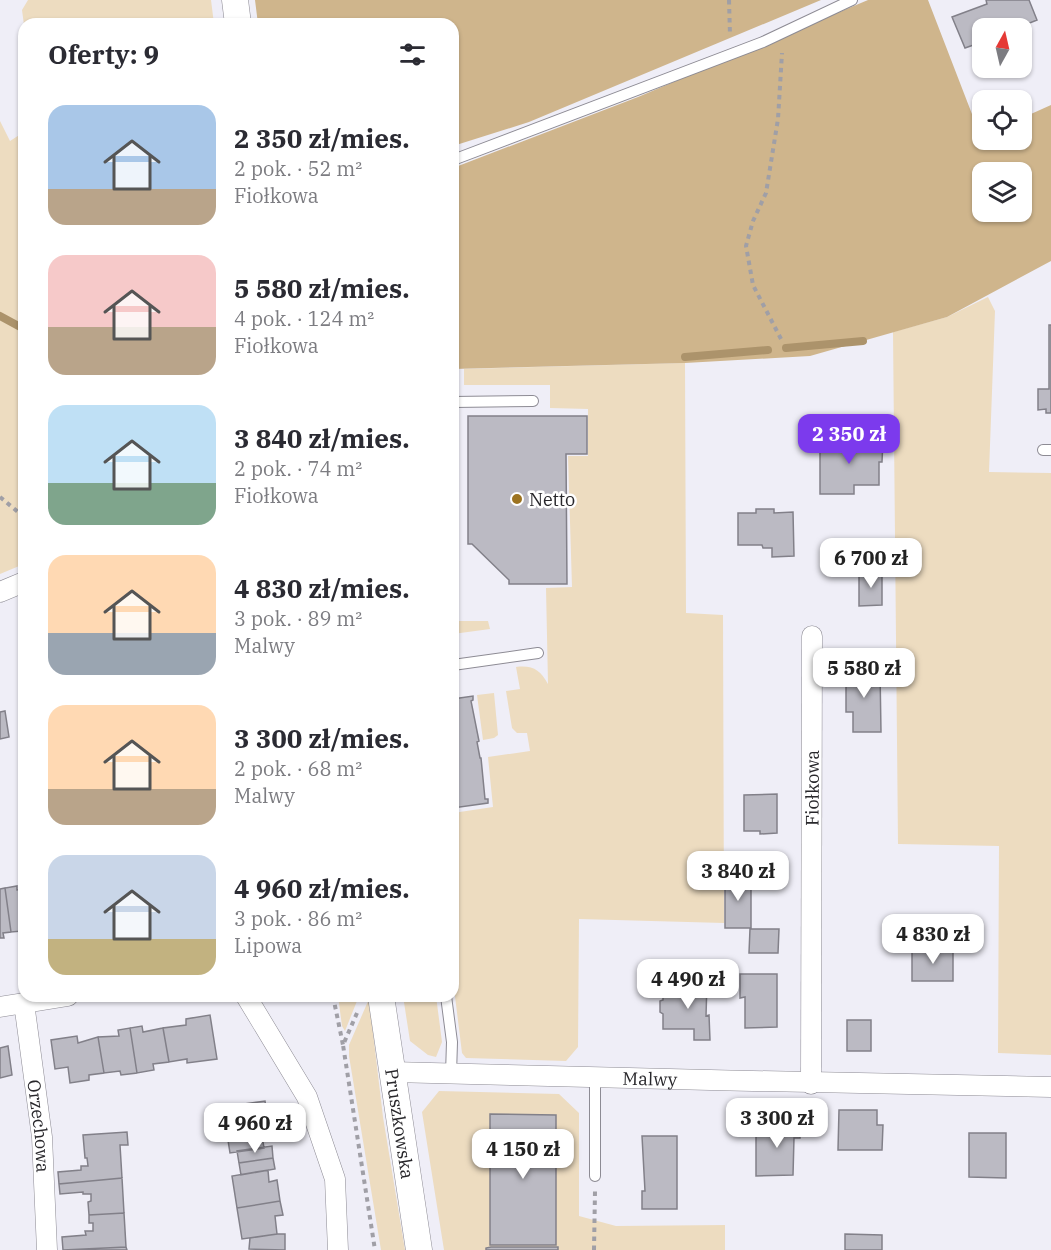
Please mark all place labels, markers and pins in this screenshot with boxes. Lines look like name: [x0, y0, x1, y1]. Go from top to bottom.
pin: 2 350 zł: [787, 414, 911, 465]
place label: Netto: [529, 488, 575, 511]
marker: Netto: [510, 492, 524, 506]
pin: 6 700 zł: [809, 538, 933, 589]
pin: 5 580 zł: [802, 648, 926, 699]
pin: 3 840 zł: [676, 851, 800, 902]
pin: 4 830 zł: [871, 914, 995, 965]
pin: 4 490 zł: [626, 959, 750, 1010]
pin: 3 300 zł: [715, 1098, 839, 1149]
pin: 4 960 zł: [193, 1103, 317, 1154]
pin: 4 150 zł: [461, 1129, 585, 1180]

